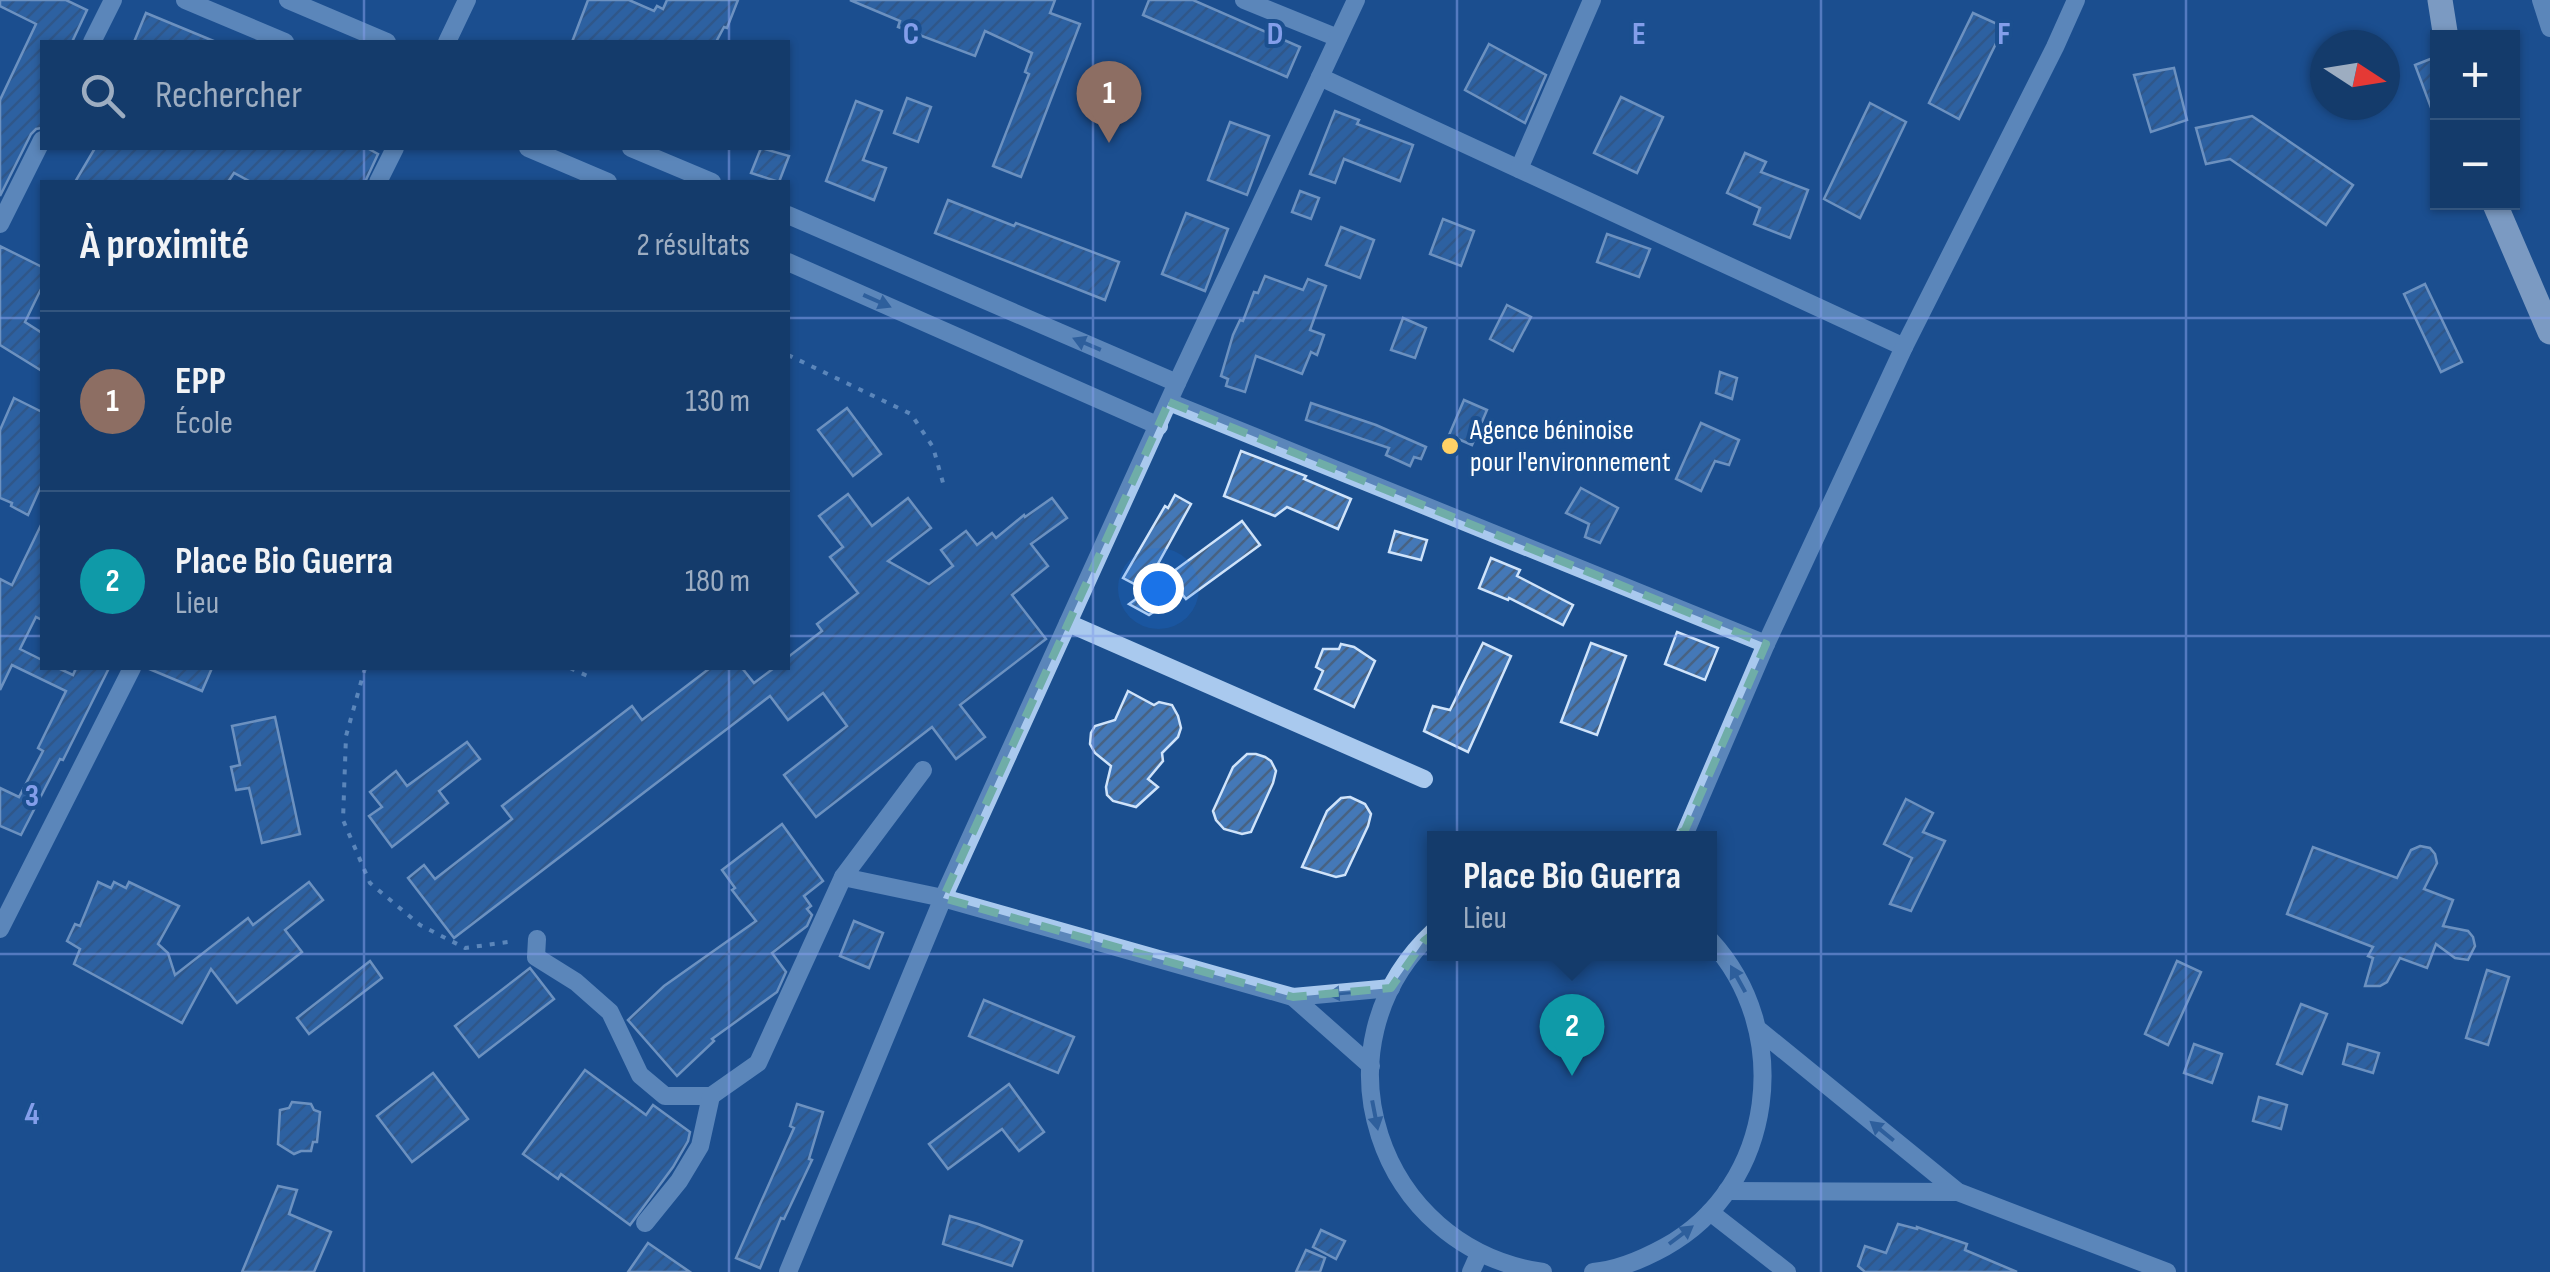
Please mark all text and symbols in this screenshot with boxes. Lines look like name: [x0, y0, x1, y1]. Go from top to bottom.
text: C: [903, 15, 919, 54]
text: D: [1267, 15, 1283, 54]
text: E: [1632, 15, 1646, 54]
text: F: [1997, 15, 2011, 54]
north arrow: [2310, 30, 2400, 120]
map controls: [2430, 30, 2520, 210]
button: +: [2430, 30, 2520, 120]
search box: [40, 40, 790, 150]
pin: 1: [1076, 61, 1142, 143]
icon: search: [75, 68, 130, 123]
text: Rechercher: [155, 73, 302, 118]
button: −: [2430, 120, 2520, 210]
text: À proximité: [80, 220, 249, 271]
text: 2 résultats: [636, 226, 750, 265]
one-way arrow: [862, 293, 892, 309]
one-way arrow: [1073, 336, 1102, 352]
text: EPP: [175, 359, 226, 404]
text: 1: [106, 382, 119, 421]
text: 130 m: [685, 382, 750, 421]
text: École: [175, 404, 233, 443]
place label: Agence béninoise pour l'environnement: [1469, 414, 1671, 479]
marker: Agence béninoise pour l'environnement: [1439, 435, 1461, 457]
text: Place Bio Guerra: [175, 539, 393, 584]
text: 2: [105, 562, 120, 601]
text: 180 m: [685, 562, 750, 601]
your location: [1133, 563, 1184, 614]
text: Lieu: [175, 584, 219, 623]
text: 3: [25, 777, 39, 816]
popup: [1427, 831, 1717, 961]
text: Place Bio Guerra: [1463, 854, 1681, 899]
text: Lieu: [1463, 899, 1507, 938]
one-way arrow: [1729, 965, 1746, 994]
one-way arrow: [1325, 985, 1357, 1001]
pin: 2: [1540, 994, 1604, 1076]
text: 4: [25, 1095, 40, 1134]
one-way arrow: [1368, 1100, 1383, 1131]
one-way arrow: [1870, 1121, 1895, 1142]
one-way arrow: [1668, 1225, 1695, 1246]

